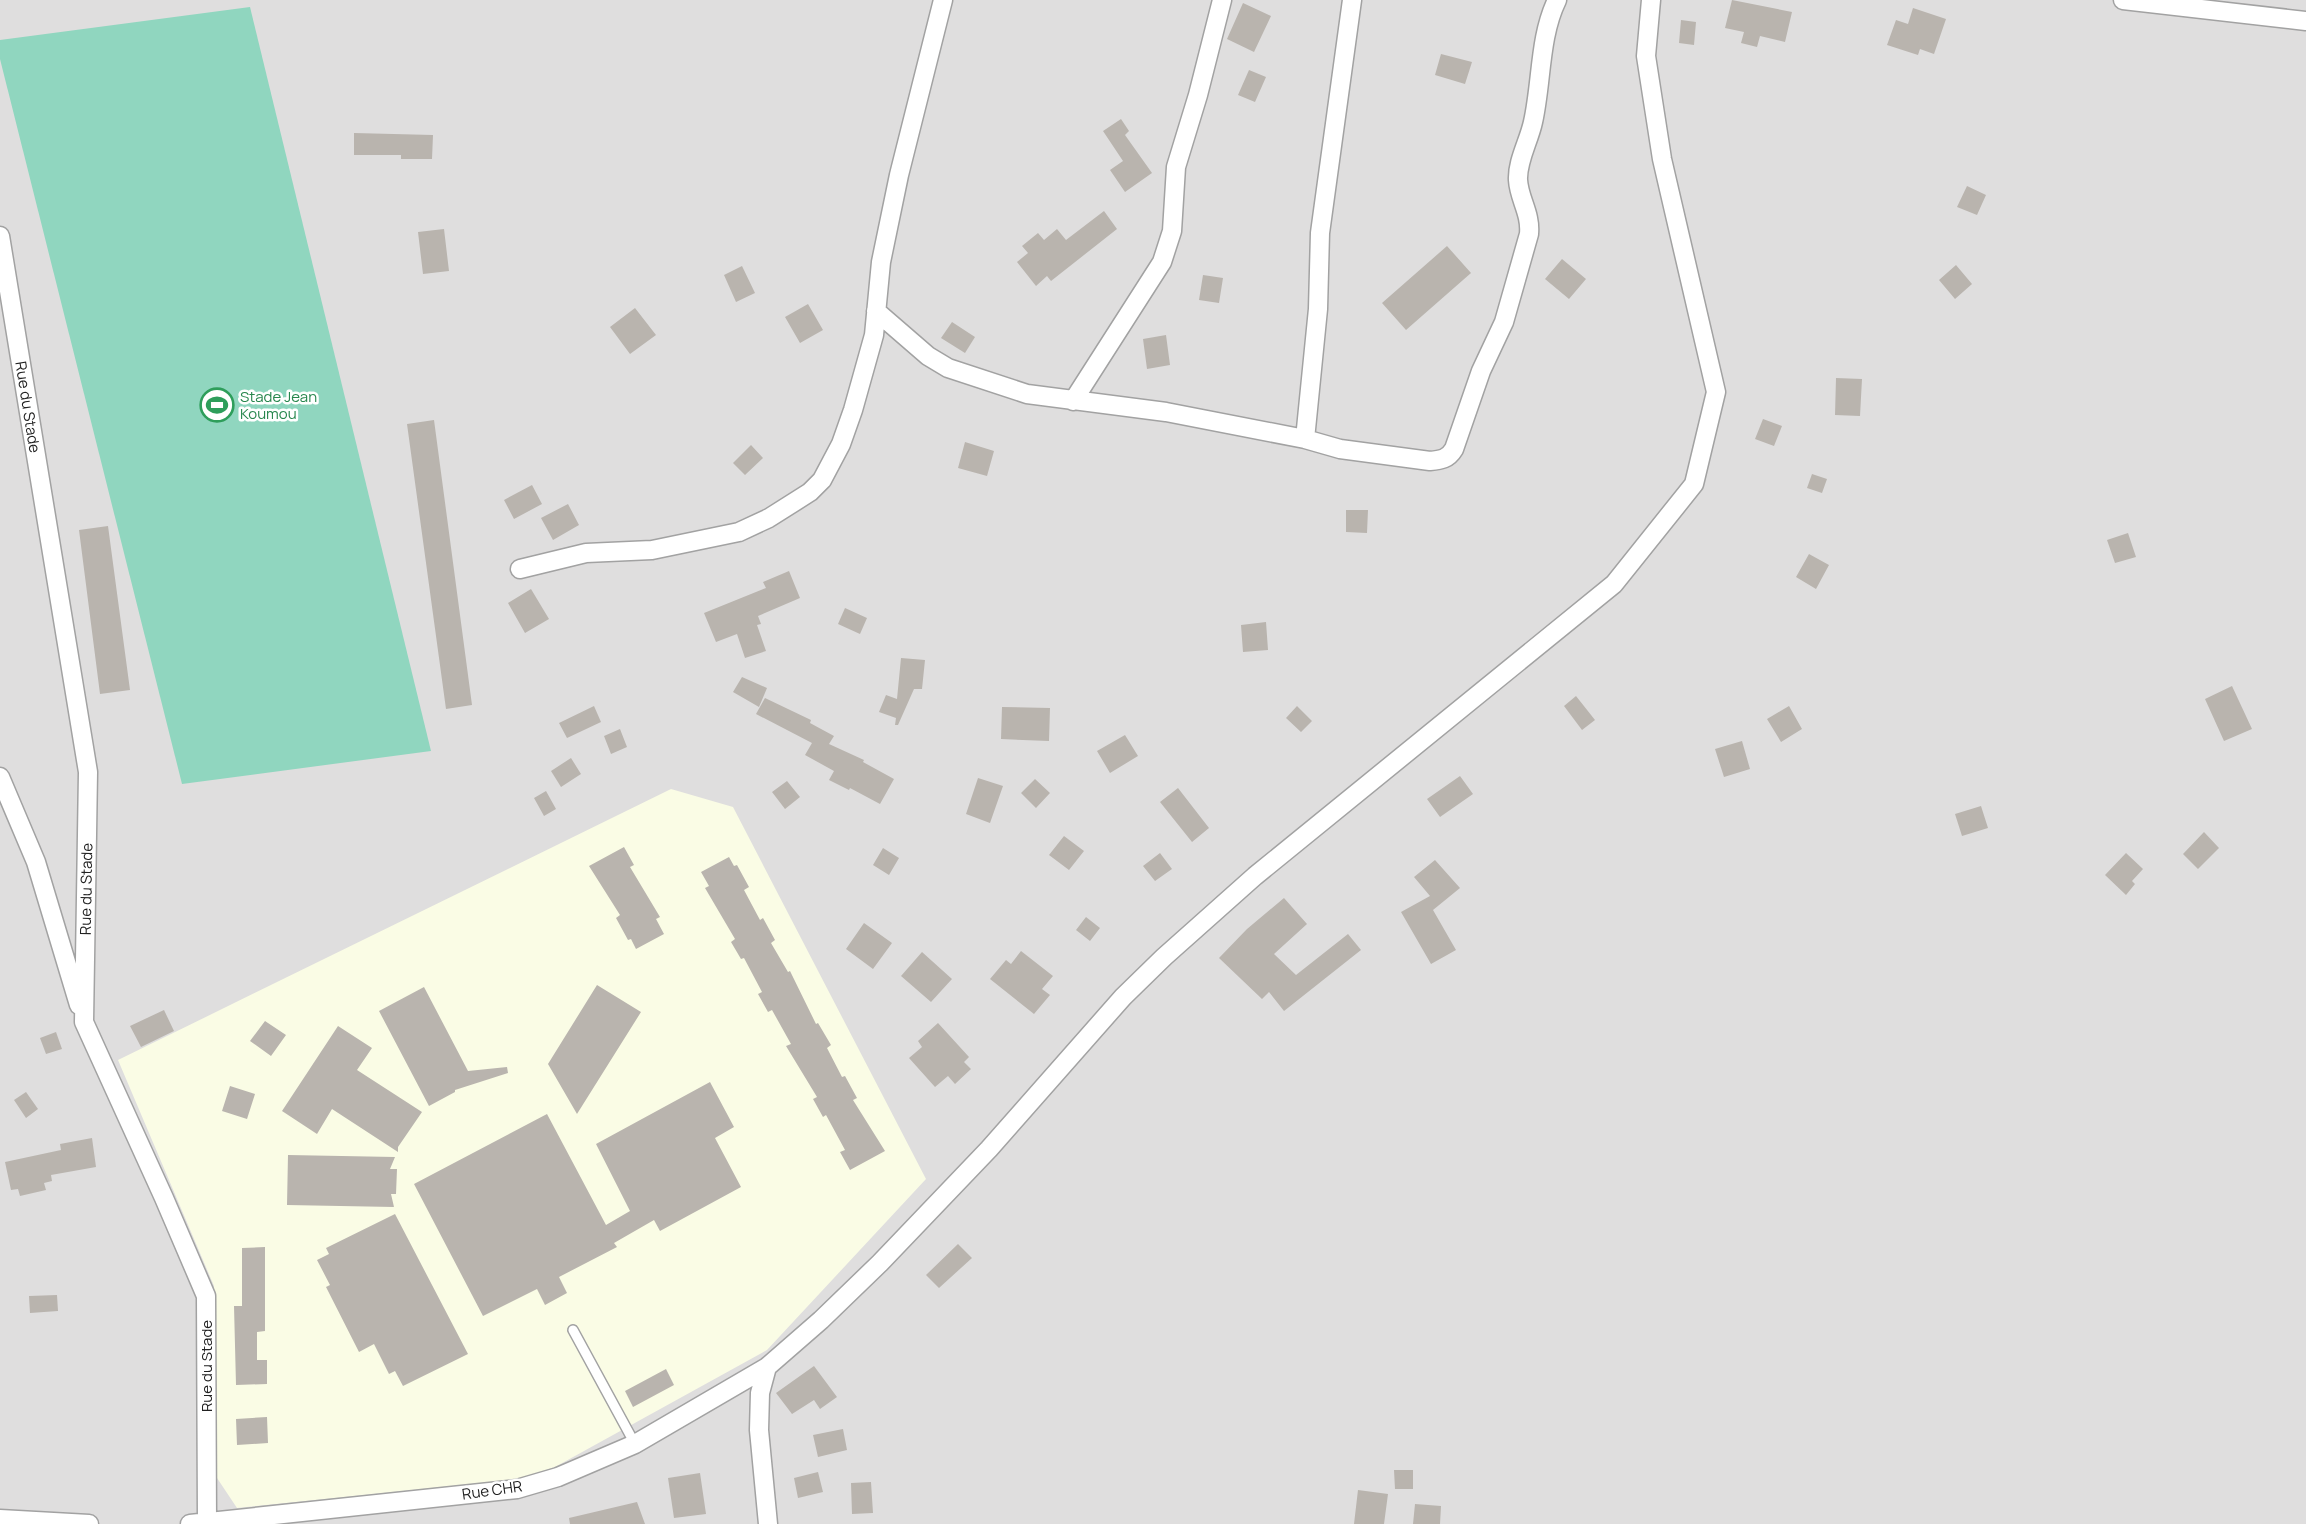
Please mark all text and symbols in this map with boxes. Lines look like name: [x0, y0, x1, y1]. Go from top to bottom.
street label: Rue du Stade: [10, 360, 46, 454]
place label: Stade Jean Koumou: [240, 386, 317, 424]
sports icon: Stade Jean Koumou: [199, 387, 235, 423]
street label: Rue du Stade: [75, 843, 97, 935]
street label: Rue du Stade: [196, 1320, 217, 1412]
street label: Rue CHR: [461, 1475, 523, 1505]

